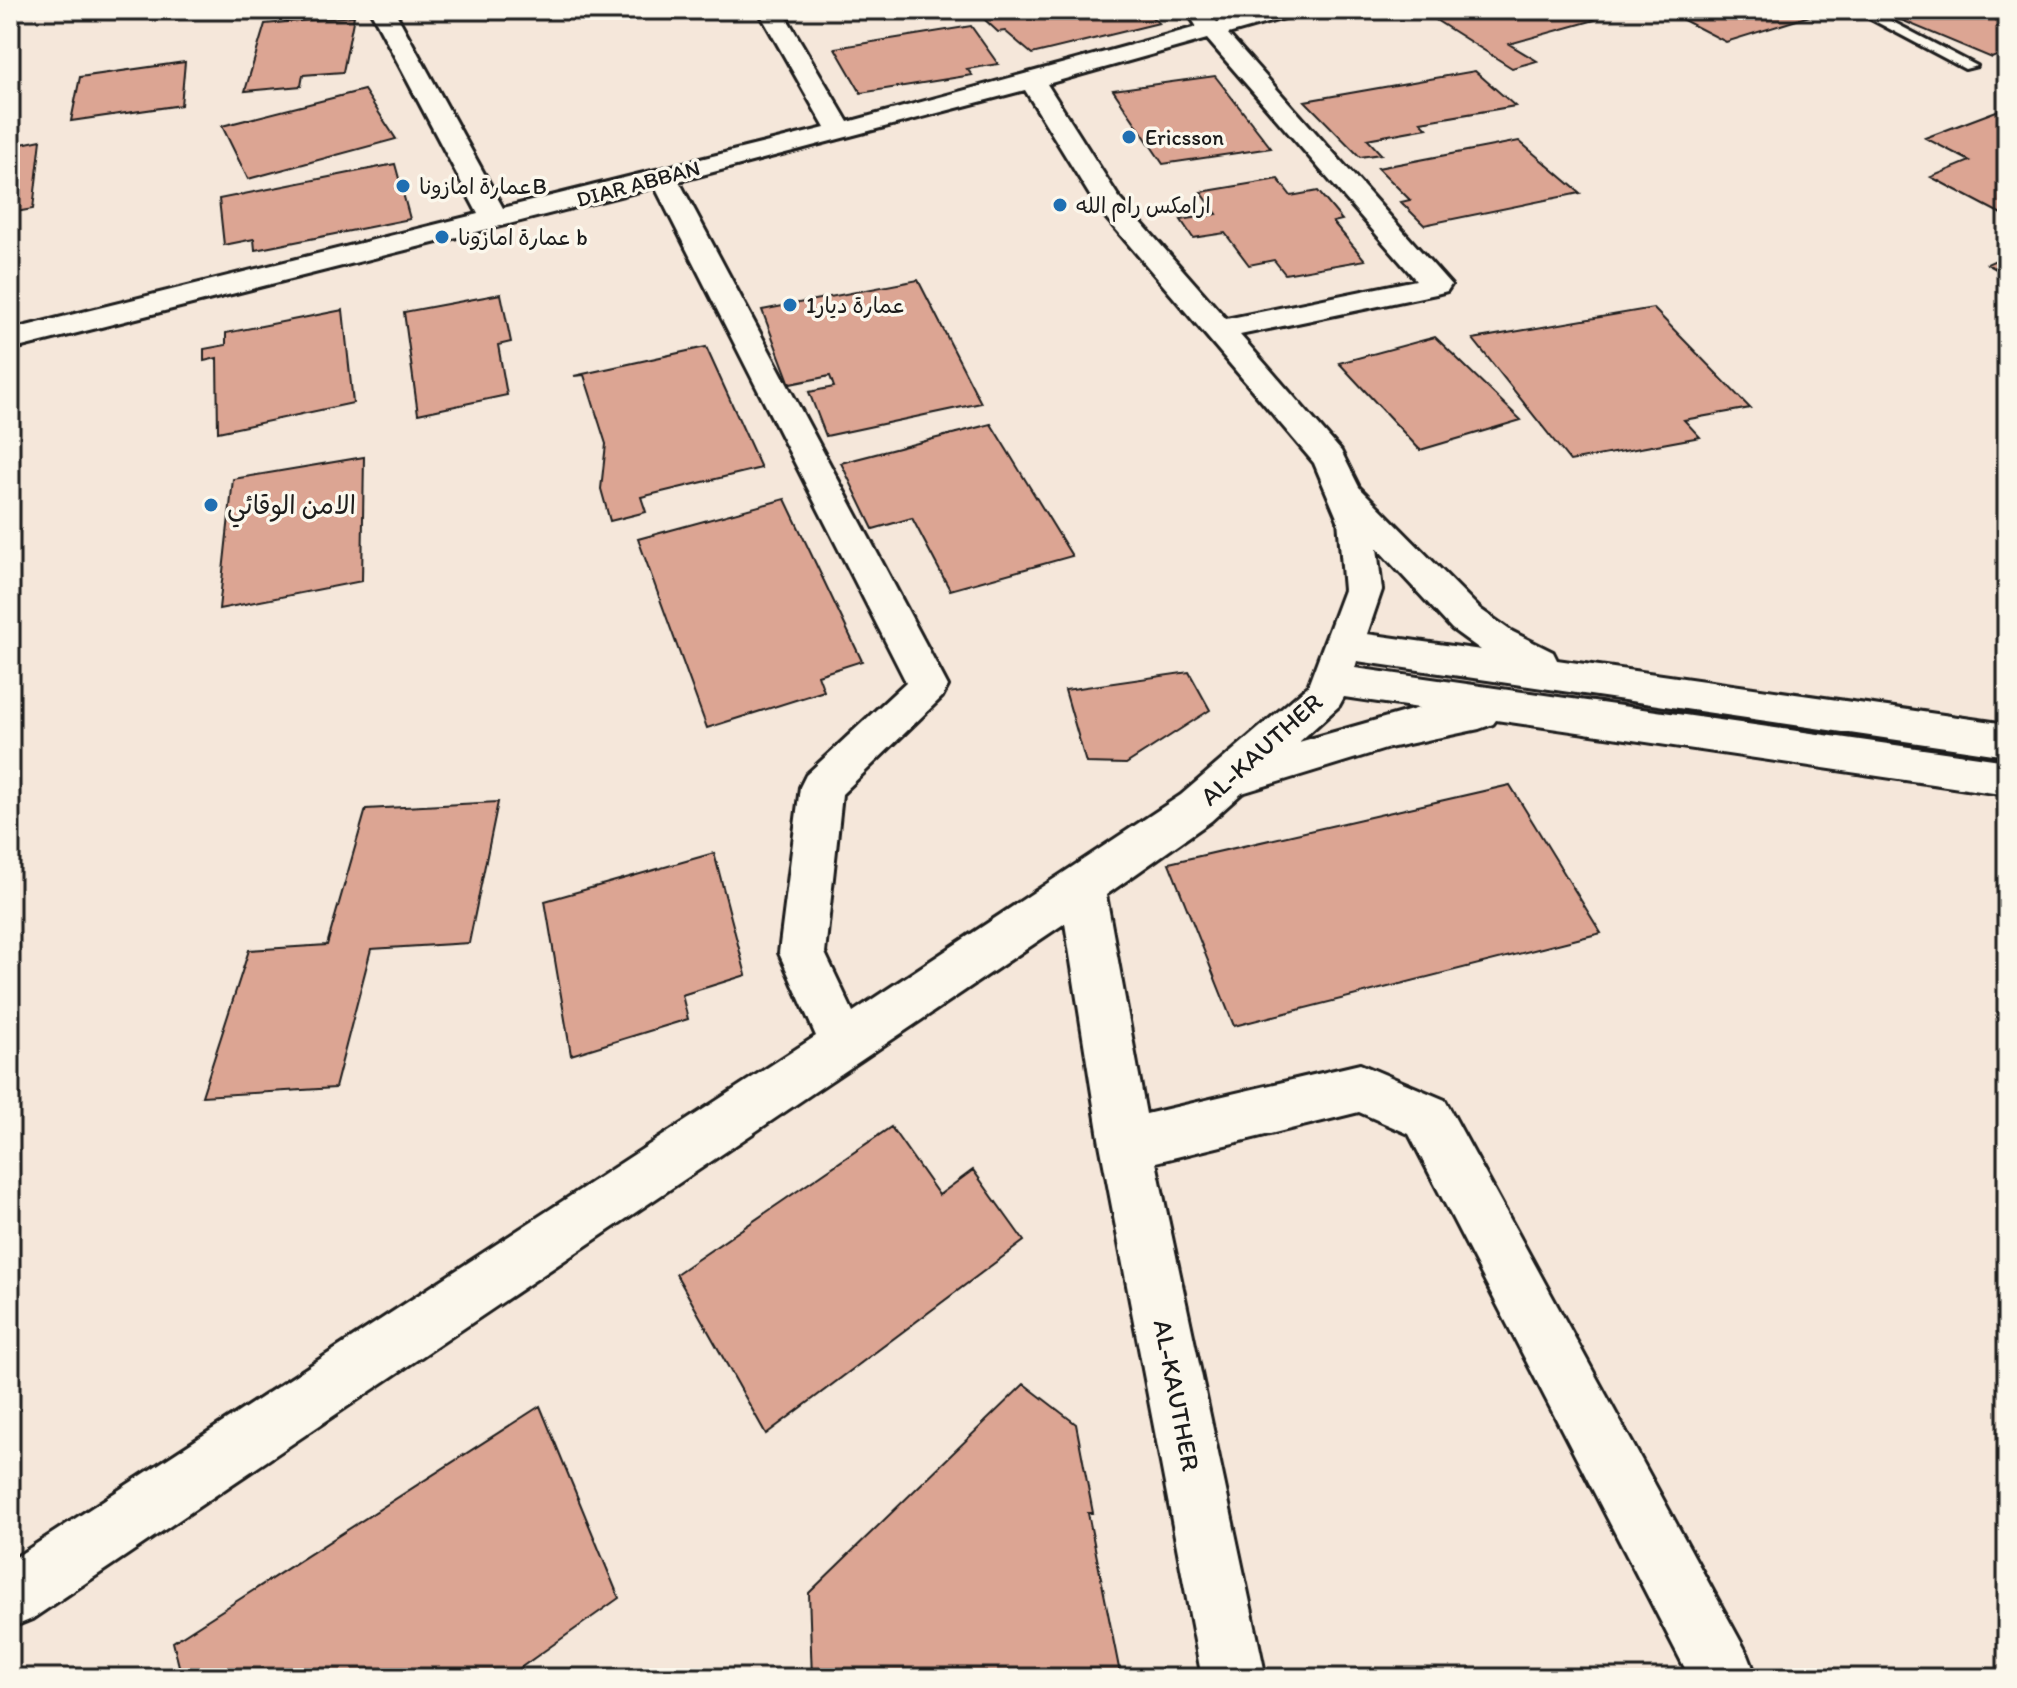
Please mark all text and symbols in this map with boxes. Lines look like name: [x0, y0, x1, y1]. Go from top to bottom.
place label: Ericsson: [1145, 124, 1224, 151]
marker: Ericsson: [1120, 128, 1138, 146]
street label: DIAR ABBAN: [573, 154, 703, 213]
place label: عمارة امازوناB: [419, 173, 547, 200]
marker: عمارة امازوناB: [394, 177, 412, 195]
place label: ارامكس رام الله: [1076, 192, 1211, 222]
marker: ارامكس رام الله: [1051, 196, 1069, 214]
place label: عمارة امازونا b: [458, 224, 588, 251]
marker: عمارة امازونا b: [433, 228, 451, 246]
place label: عمارة ديار1: [806, 292, 906, 319]
marker: عمارة ديار1: [781, 296, 799, 314]
place label: الامن الوقائي: [227, 489, 356, 528]
marker: الامن الوقائي: [202, 496, 220, 514]
street label: AL-KAUTHER: [1193, 686, 1329, 812]
street label: AL-KAUTHER: [1147, 1317, 1207, 1473]

